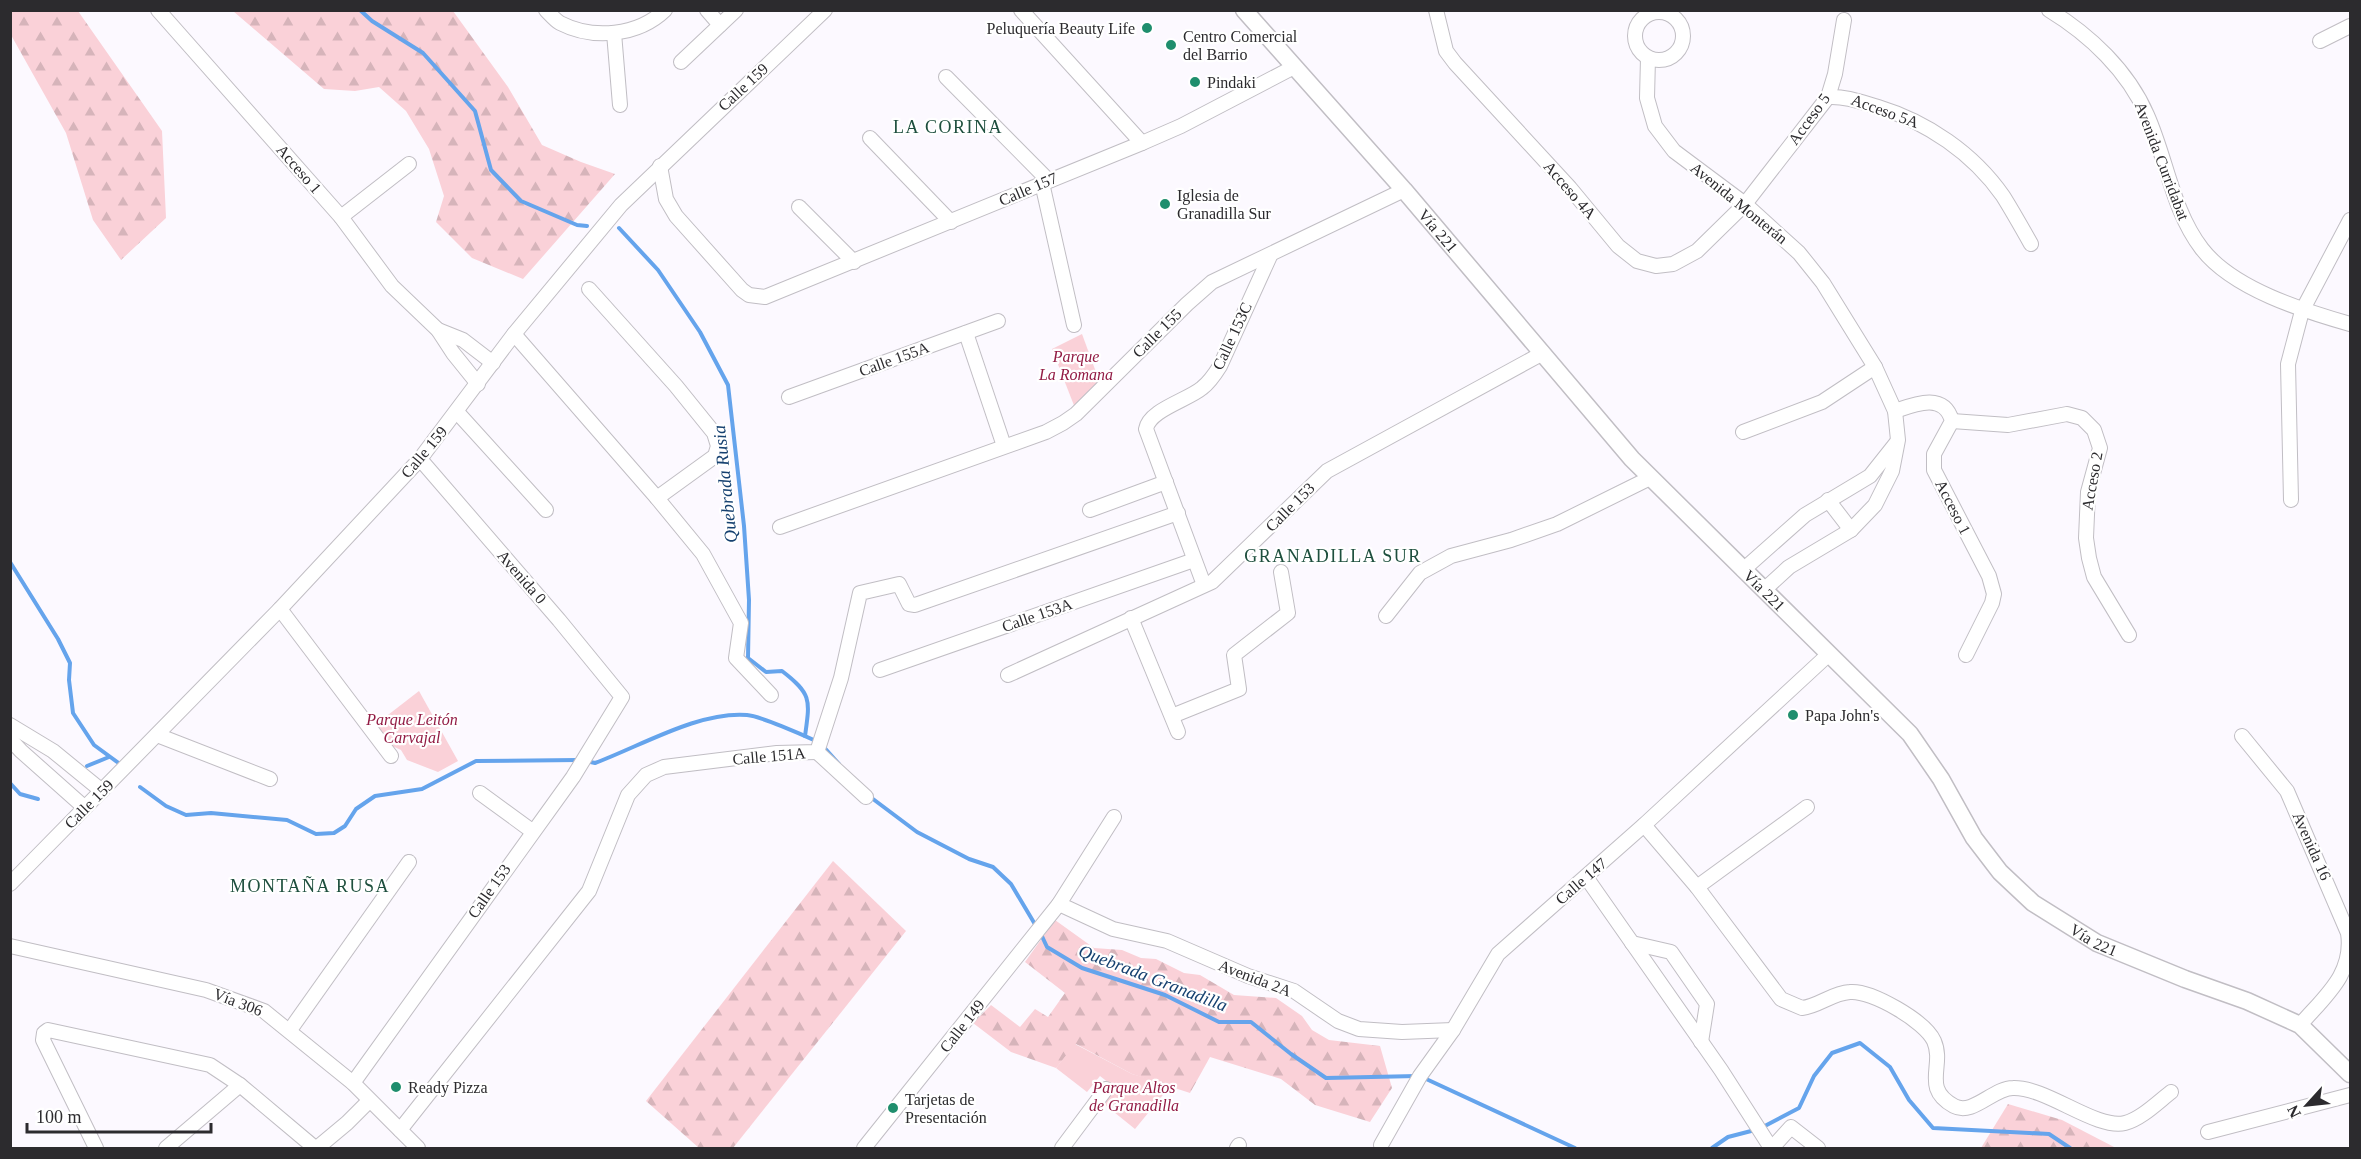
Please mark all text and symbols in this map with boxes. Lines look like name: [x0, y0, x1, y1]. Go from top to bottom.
place label: Peluquería Beauty Life: [987, 20, 1135, 38]
marker: Peluquería Beauty Life: [1140, 21, 1154, 35]
place label: Centro Comercial del Barrio: [1183, 28, 1298, 63]
marker: Centro Comercial del Barrio: [1164, 38, 1178, 52]
street label: Calle 159: [715, 60, 771, 114]
place label: Pindaki: [1207, 74, 1256, 91]
marker: Pindaki: [1188, 75, 1202, 89]
street label: Acceso 5: [1785, 90, 1833, 148]
street label: Acceso 5A: [1849, 91, 1922, 131]
street label: Avenida Curridabat: [2132, 99, 2193, 223]
district label: LA CORINA: [893, 117, 1003, 137]
street label: Acceso 1: [273, 141, 325, 197]
street label: Acceso 4A: [1540, 158, 1600, 223]
street label: Avenida Monterán: [1687, 159, 1791, 247]
street label: Calle 157: [996, 169, 1060, 209]
place label: Iglesia de Granadilla Sur: [1177, 187, 1271, 222]
marker: Iglesia de Granadilla Sur: [1158, 197, 1172, 211]
street label: Vía 221: [1415, 206, 1461, 256]
street label: Calle 153C: [1209, 300, 1255, 372]
street label: Calle 155: [1129, 305, 1185, 361]
street label: Calle 155A: [857, 338, 932, 380]
park label: Parque La Romana: [1038, 348, 1113, 383]
street label: Calle 159: [398, 423, 450, 481]
water label: Quebrada Rusia: [709, 424, 741, 544]
street label: Acceso 2: [2078, 450, 2106, 512]
street label: Acceso 1: [1932, 477, 1974, 537]
street label: Calle 153: [1262, 479, 1318, 535]
district label: GRANADILLA SUR: [1244, 546, 1422, 566]
street label: Avenida 0: [494, 547, 550, 607]
street label: Vía 221: [1740, 566, 1789, 614]
street label: Calle 153A: [1000, 595, 1075, 635]
place label: Papa John's: [1805, 707, 1879, 725]
marker: Papa John's: [1786, 708, 1800, 722]
park label: Parque Leitón Carvajal: [365, 711, 458, 747]
street label: Calle 151A: [732, 744, 807, 768]
street label: Calle 159: [61, 776, 117, 832]
street label: Avenida 16: [2289, 809, 2335, 883]
street label: Calle 147: [1552, 854, 1610, 908]
street label: Calle 153: [464, 861, 514, 921]
district label: MONTAÑA RUSA: [230, 875, 390, 896]
street label: Vía 221: [2067, 920, 2120, 959]
water label: Quebrada Granadilla: [1076, 940, 1230, 1016]
street label: Avenida 2A: [1216, 956, 1294, 1000]
street label: Vía 306: [211, 985, 265, 1019]
street label: Calle 149: [936, 996, 988, 1056]
north arrow: [2277, 1075, 2337, 1135]
place label: Ready Pizza: [408, 1079, 488, 1097]
park label: Parque Altos de Granadilla: [1089, 1079, 1179, 1114]
marker: Ready Pizza: [389, 1080, 403, 1094]
place label: Tarjetas de Presentación: [905, 1091, 987, 1126]
scale bar: [27, 1096, 212, 1134]
marker: Tarjetas de Presentación: [886, 1101, 900, 1115]
text: N: [2284, 1102, 2304, 1121]
text: 100 m: [36, 1107, 82, 1127]

